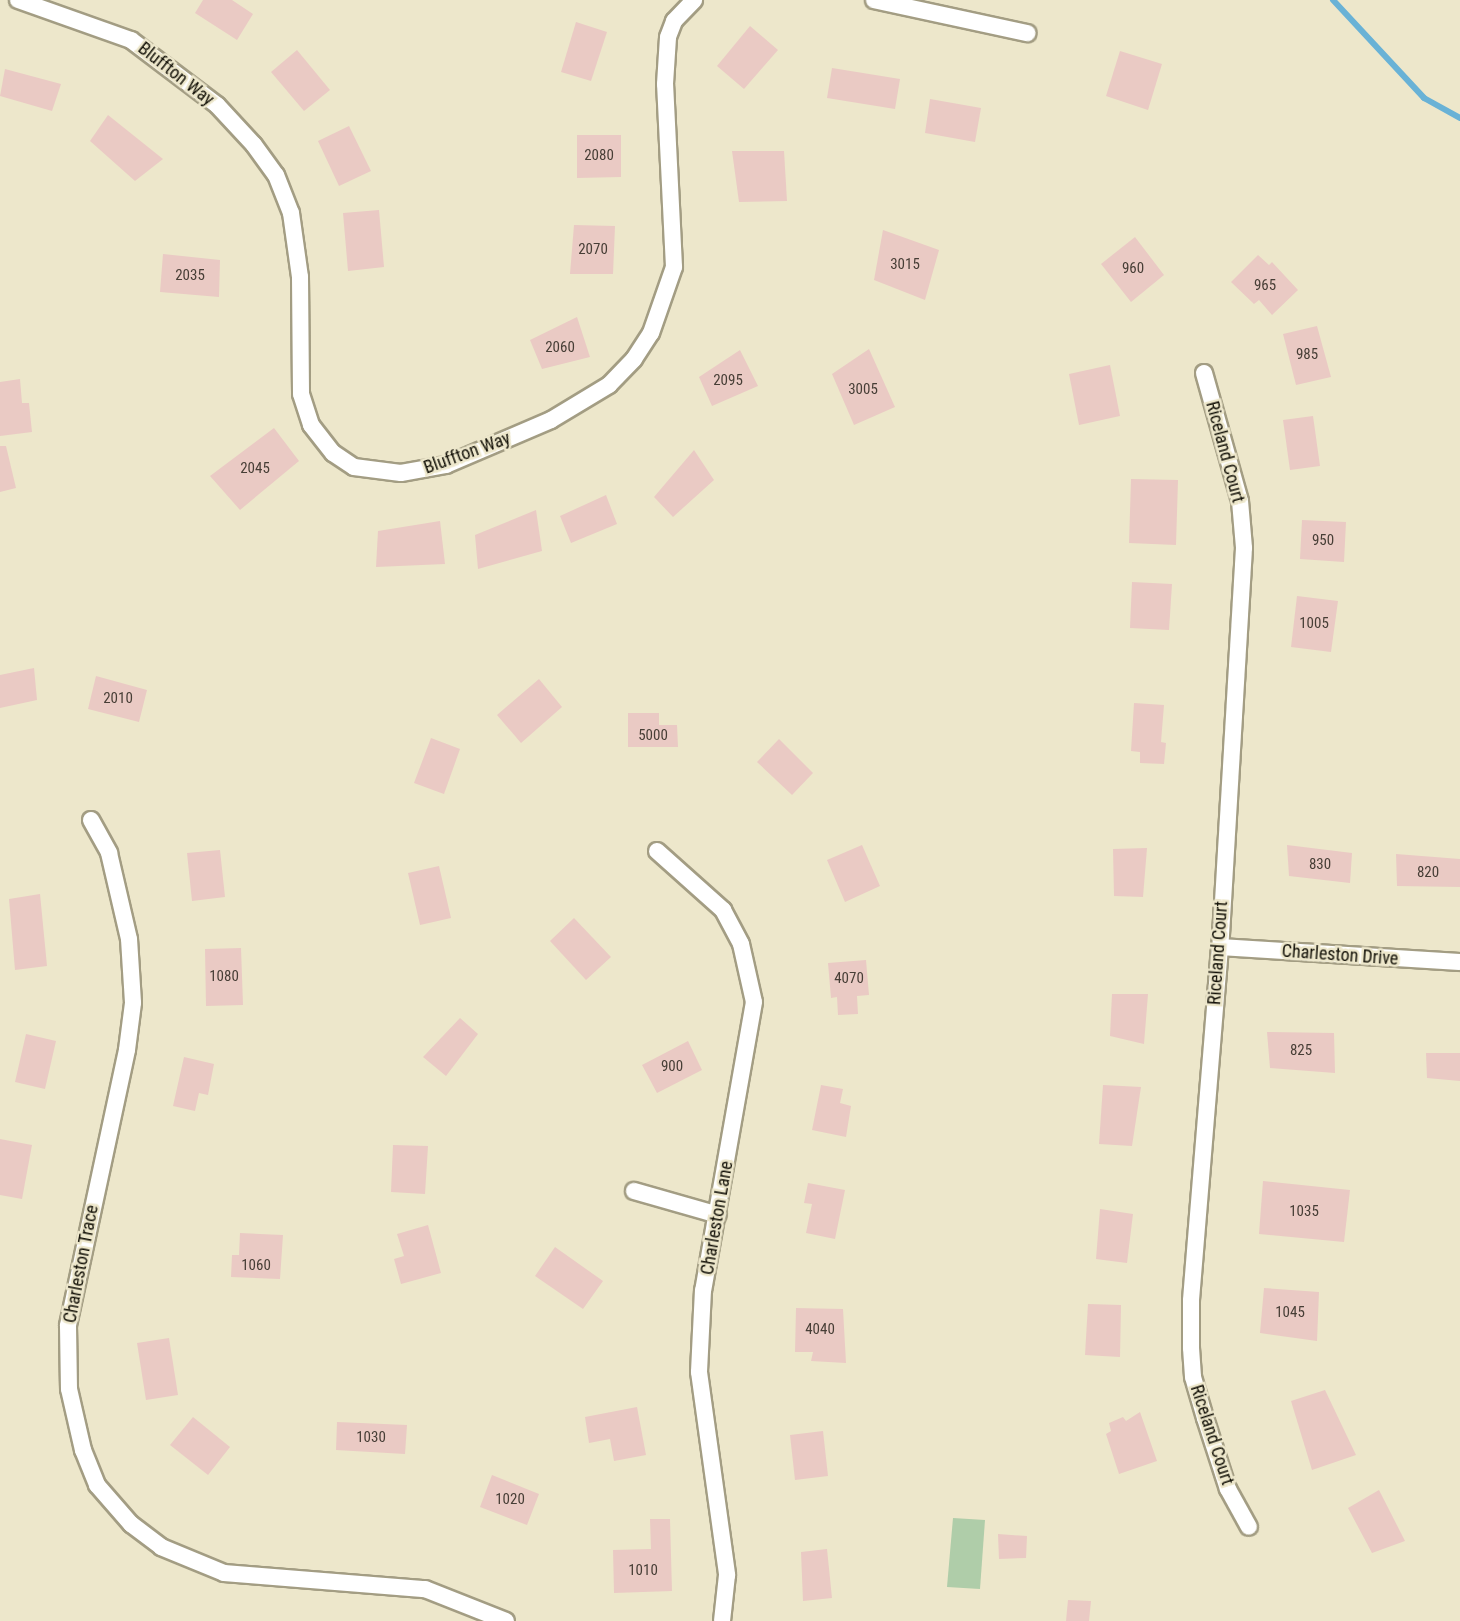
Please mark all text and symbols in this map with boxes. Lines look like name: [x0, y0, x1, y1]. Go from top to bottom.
street label: Bluffton Way: [134, 38, 218, 110]
house number: 2080: [584, 147, 614, 165]
house number: 2070: [578, 241, 608, 259]
house number: 3015: [890, 256, 920, 274]
house number: 960: [1122, 260, 1144, 278]
house number: 2035: [175, 267, 205, 285]
house number: 965: [1254, 277, 1276, 295]
house number: 2060: [545, 339, 575, 357]
house number: 985: [1296, 346, 1318, 364]
house number: 2095: [713, 372, 743, 390]
house number: 3005: [848, 381, 878, 399]
street label: Riceland Court: [1201, 399, 1249, 505]
street label: Bluffton Way: [421, 427, 513, 479]
house number: 2045: [240, 460, 270, 478]
house number: 950: [1312, 532, 1334, 550]
house number: 1005: [1299, 615, 1329, 633]
house number: 2010: [103, 690, 133, 708]
house number: 5000: [638, 727, 668, 745]
house number: 830: [1309, 856, 1331, 874]
house number: 820: [1417, 864, 1439, 882]
street label: Riceland Court: [1204, 900, 1232, 1006]
street label: Charleston Drive: [1281, 940, 1399, 970]
house number: 1080: [209, 968, 239, 986]
house number: 4070: [834, 970, 864, 988]
house number: 825: [1290, 1042, 1312, 1060]
house number: 900: [661, 1058, 683, 1076]
street label: Charleston Lane: [696, 1159, 738, 1277]
street label: Charleston Trace: [59, 1203, 103, 1325]
house number: 1035: [1289, 1203, 1319, 1221]
house number: 1060: [241, 1257, 271, 1275]
house number: 1045: [1275, 1304, 1305, 1322]
house number: 4040: [805, 1321, 835, 1339]
street label: Riceland Court: [1186, 1382, 1238, 1488]
house number: 1030: [356, 1429, 386, 1447]
house number: 1020: [495, 1491, 525, 1509]
house number: 1010: [628, 1562, 658, 1580]

